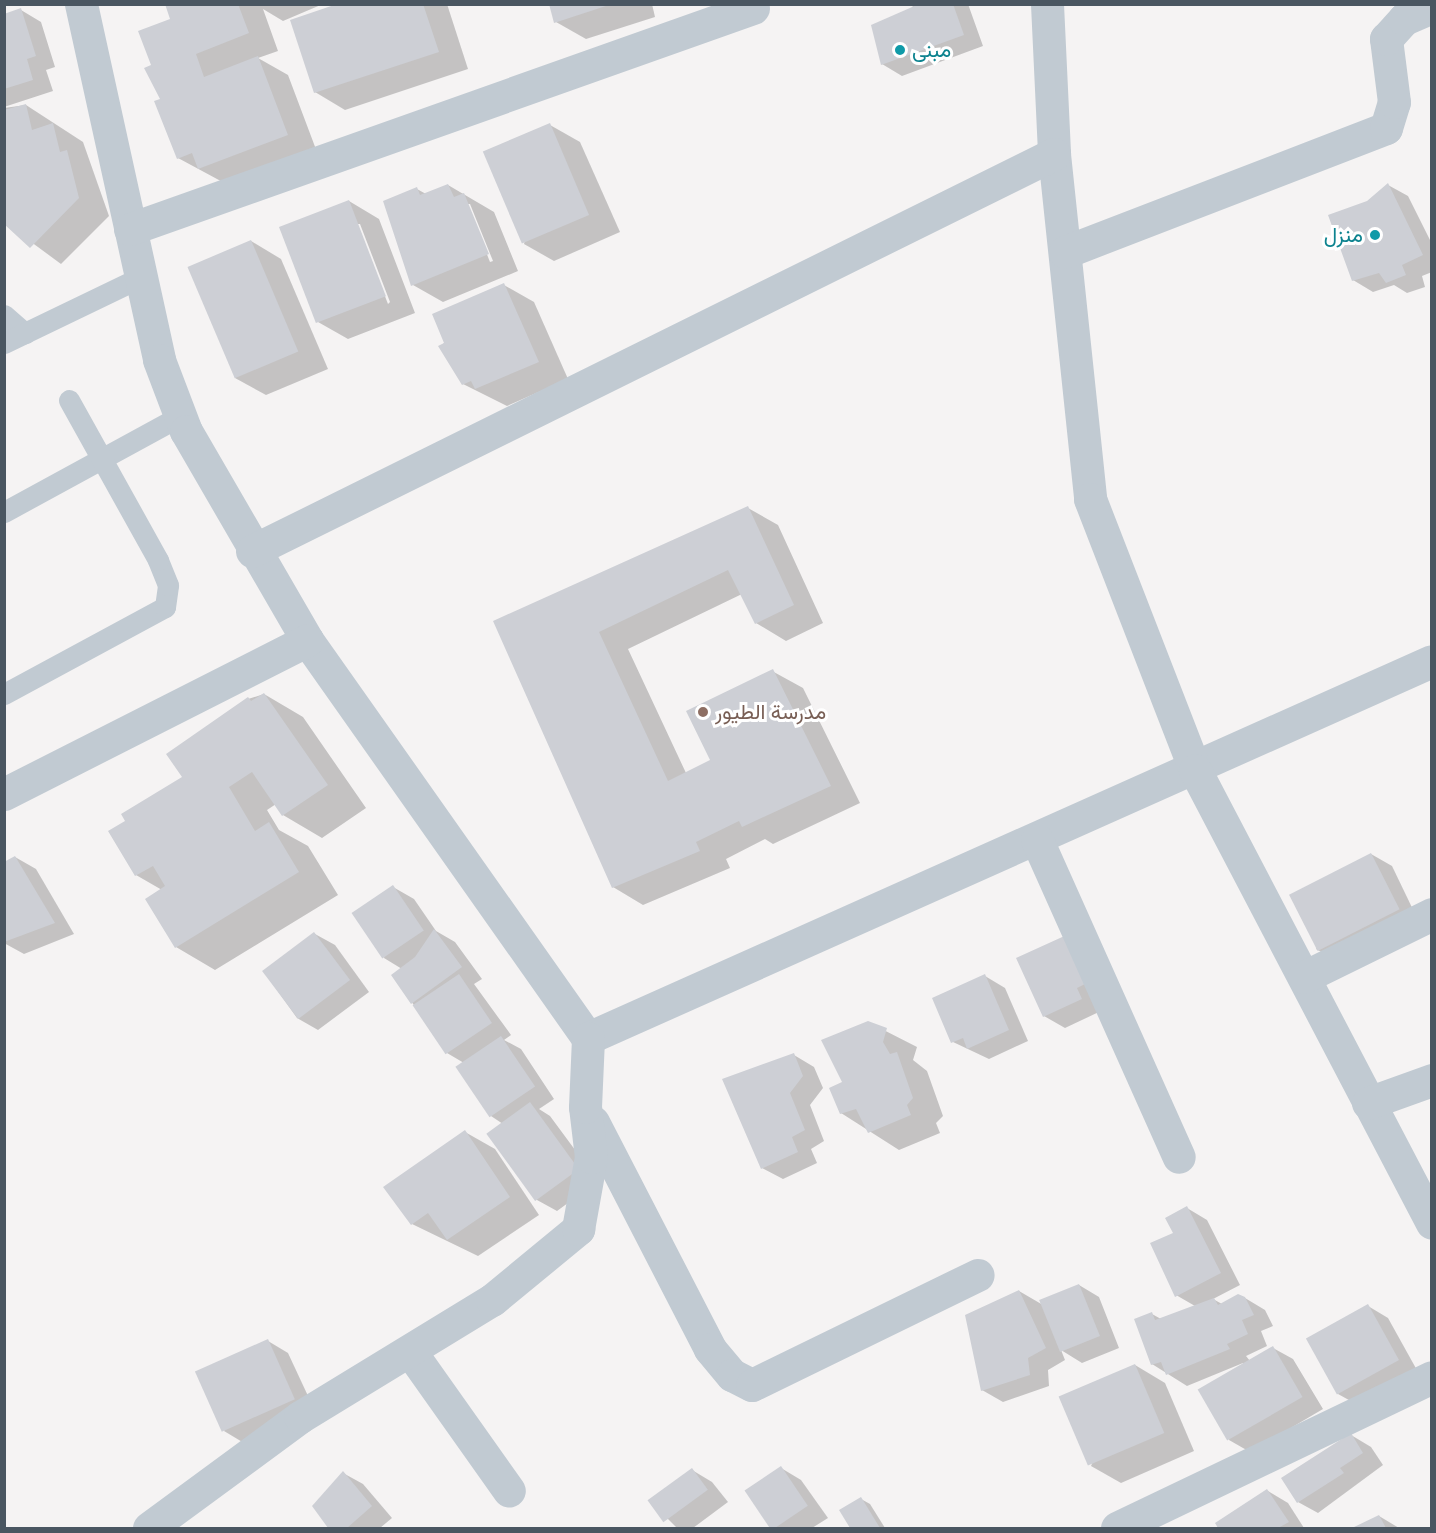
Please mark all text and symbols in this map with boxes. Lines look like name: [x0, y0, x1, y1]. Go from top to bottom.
place label: مبنى: [912, 37, 951, 63]
marker: مبنى: [893, 43, 907, 57]
place label: منزل: [1324, 222, 1363, 248]
marker: منزل: [1368, 228, 1382, 242]
place label: مدرسة الطيور: [715, 699, 826, 725]
marker: مدرسة الطيور: [696, 705, 710, 719]

